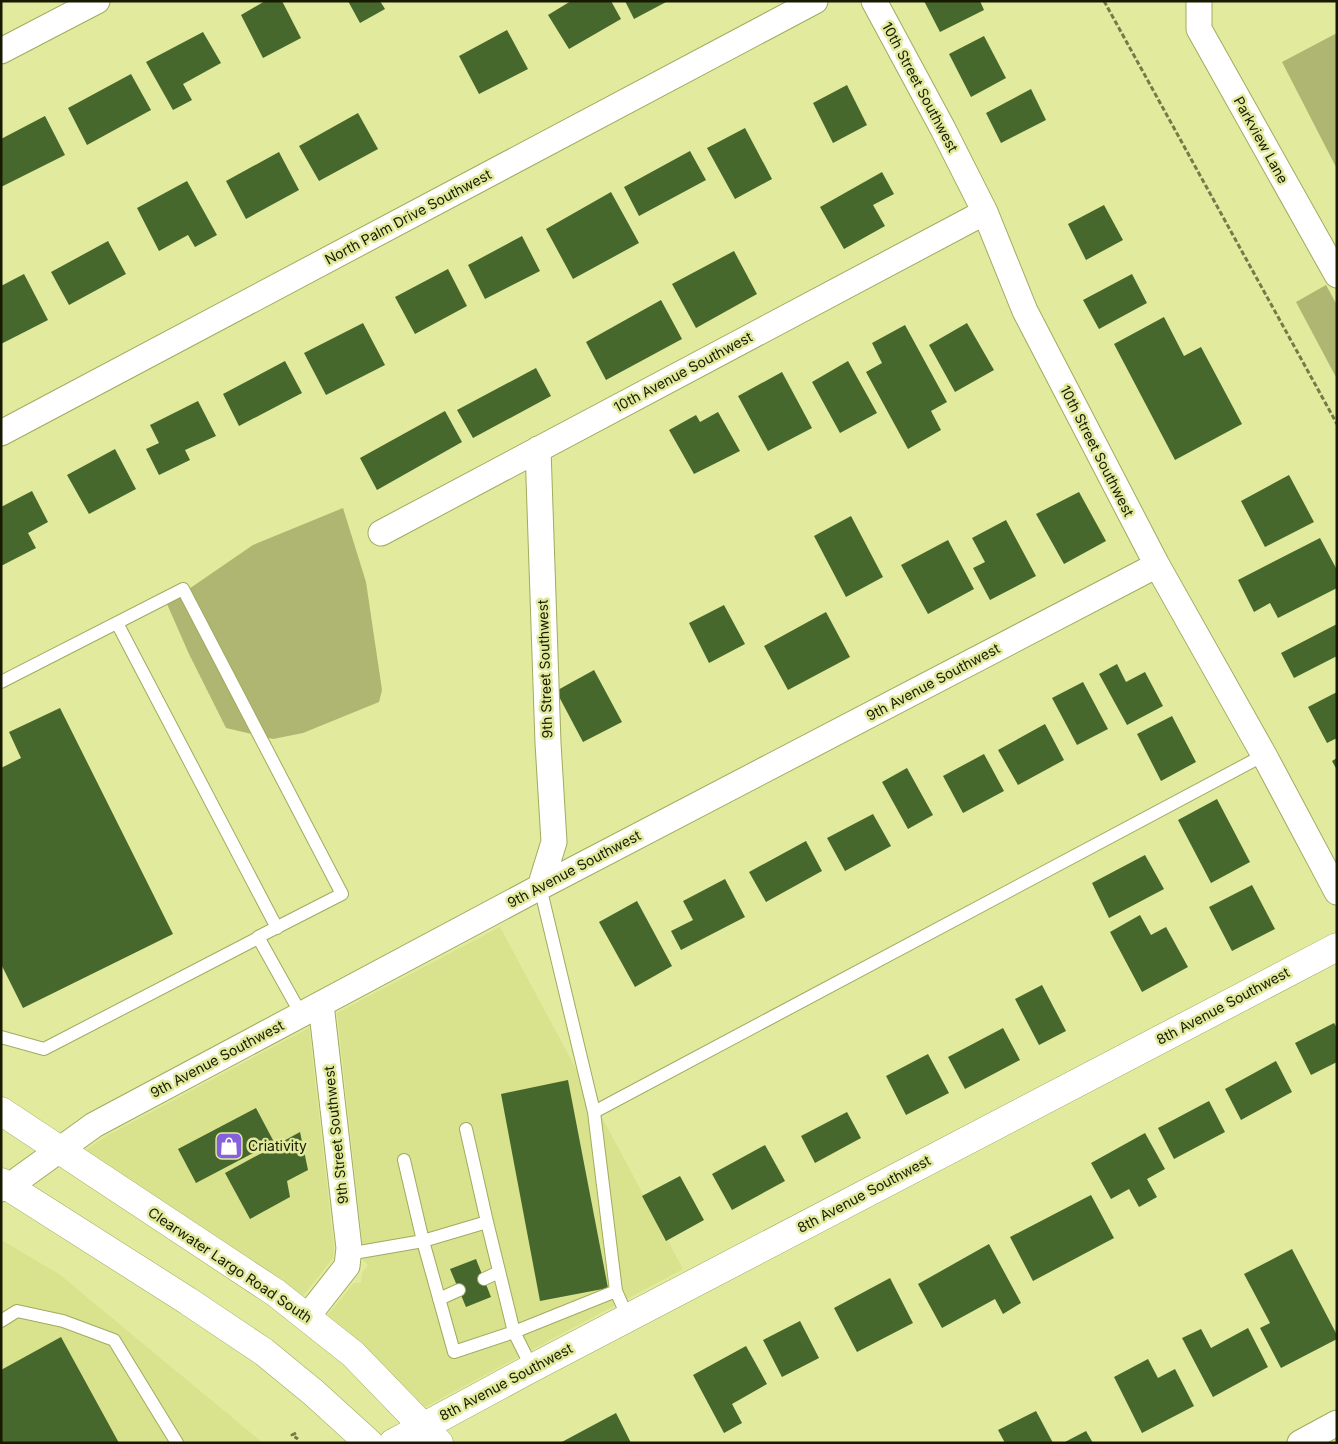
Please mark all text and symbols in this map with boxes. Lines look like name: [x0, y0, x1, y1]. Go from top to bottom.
street label: 10th Street Southwest: [879, 19, 962, 155]
street label: Parkview Lane: [1231, 93, 1292, 186]
street label: North Palm Drive Southwest: [322, 165, 494, 268]
street label: 10th Avenue Southwest: [611, 328, 755, 415]
street label: 10th Street Southwest: [1057, 382, 1138, 520]
street label: 9th Street Southwest: [534, 599, 555, 739]
street label: 9th Avenue Southwest: [863, 639, 1003, 724]
street label: 9th Avenue Southwest: [504, 826, 644, 911]
street label: 8th Avenue Southwest: [1153, 963, 1293, 1048]
street label: 9th Avenue Southwest: [147, 1016, 287, 1101]
street label: 9th Street Southwest: [320, 1065, 351, 1205]
shop icon: Criativity: [214, 1131, 244, 1161]
place label: Criativity: [248, 1137, 307, 1154]
street label: 8th Avenue Southwest: [794, 1151, 934, 1236]
street label: Clearwater Largo Road South: [145, 1203, 316, 1326]
street label: 8th Avenue Southwest: [436, 1339, 576, 1424]

